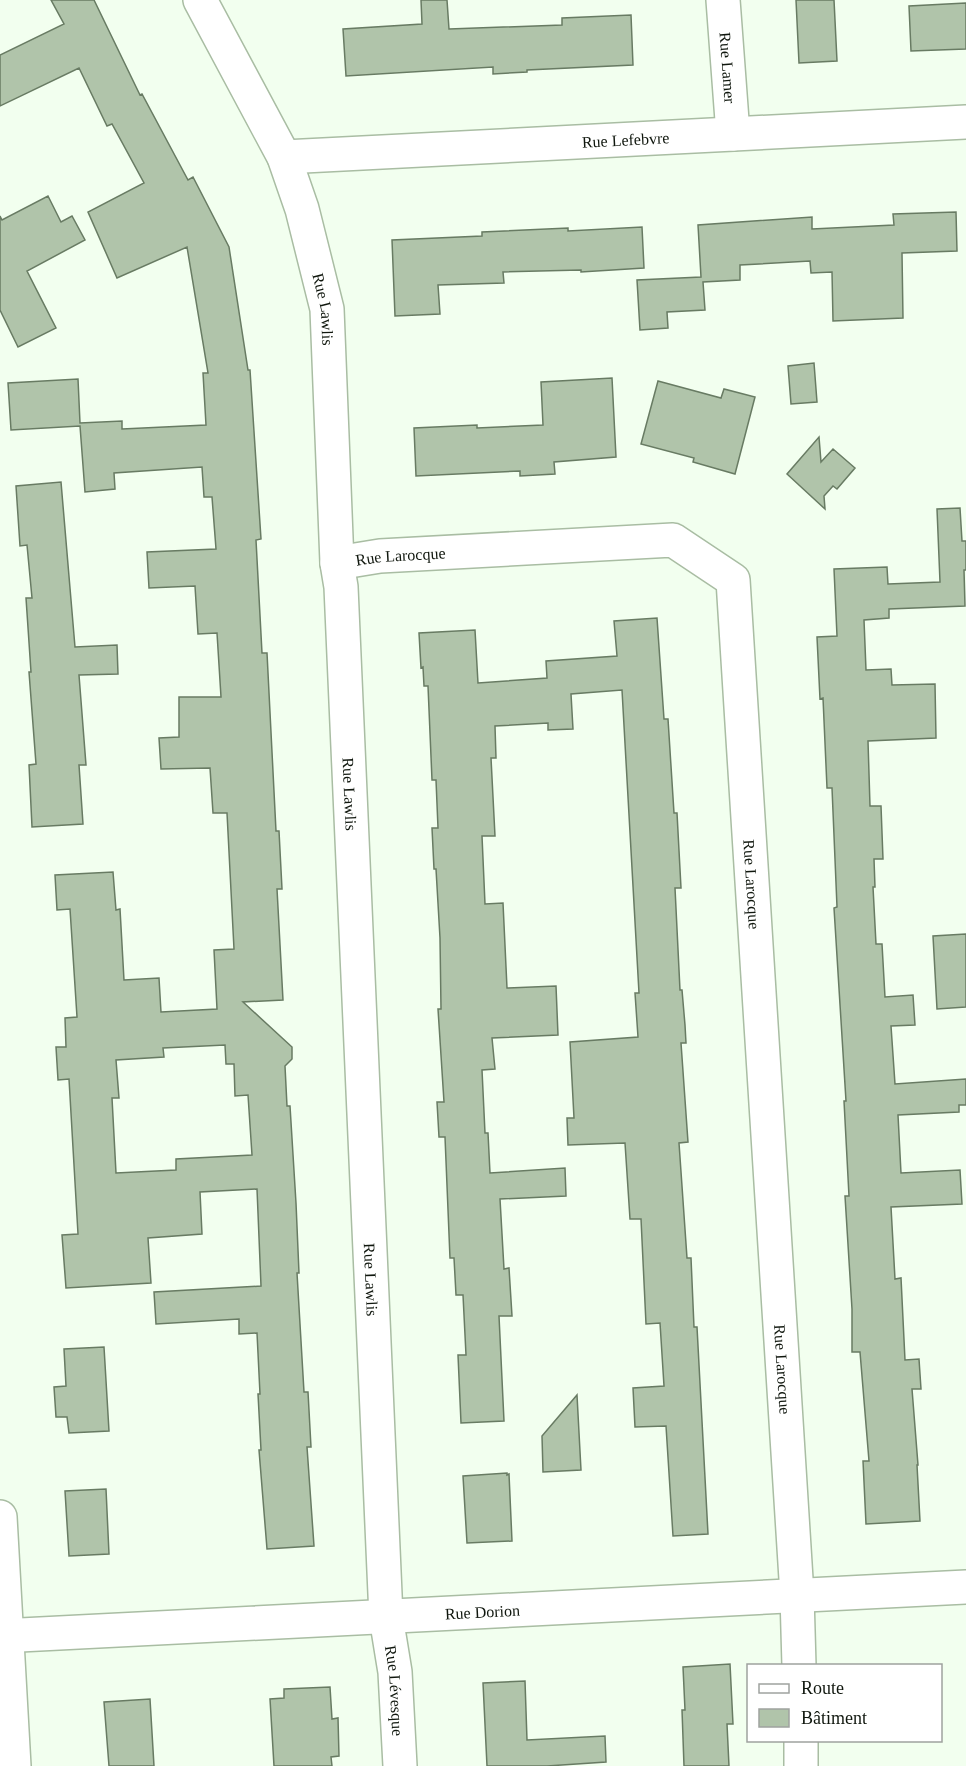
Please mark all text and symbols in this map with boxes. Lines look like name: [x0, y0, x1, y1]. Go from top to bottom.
street label: Rue Lamer: [717, 31, 739, 105]
street label: Rue Lefebvre: [581, 129, 670, 150]
street label: Rue Lawlis: [310, 271, 337, 346]
street label: Rue Larocque: [354, 544, 446, 568]
street label: Rue Lawlis: [340, 757, 360, 831]
street label: Rue Larocque: [741, 839, 764, 930]
street label: Rue Lawlis: [361, 1243, 381, 1317]
street label: Rue Larocque: [771, 1324, 794, 1415]
street label: Rue Dorion: [444, 1601, 520, 1622]
street label: Rue Lévesque: [382, 1644, 407, 1737]
legend: [747, 1664, 942, 1742]
text: Route: [801, 1678, 844, 1698]
text: Bâtiment: [801, 1708, 867, 1728]

